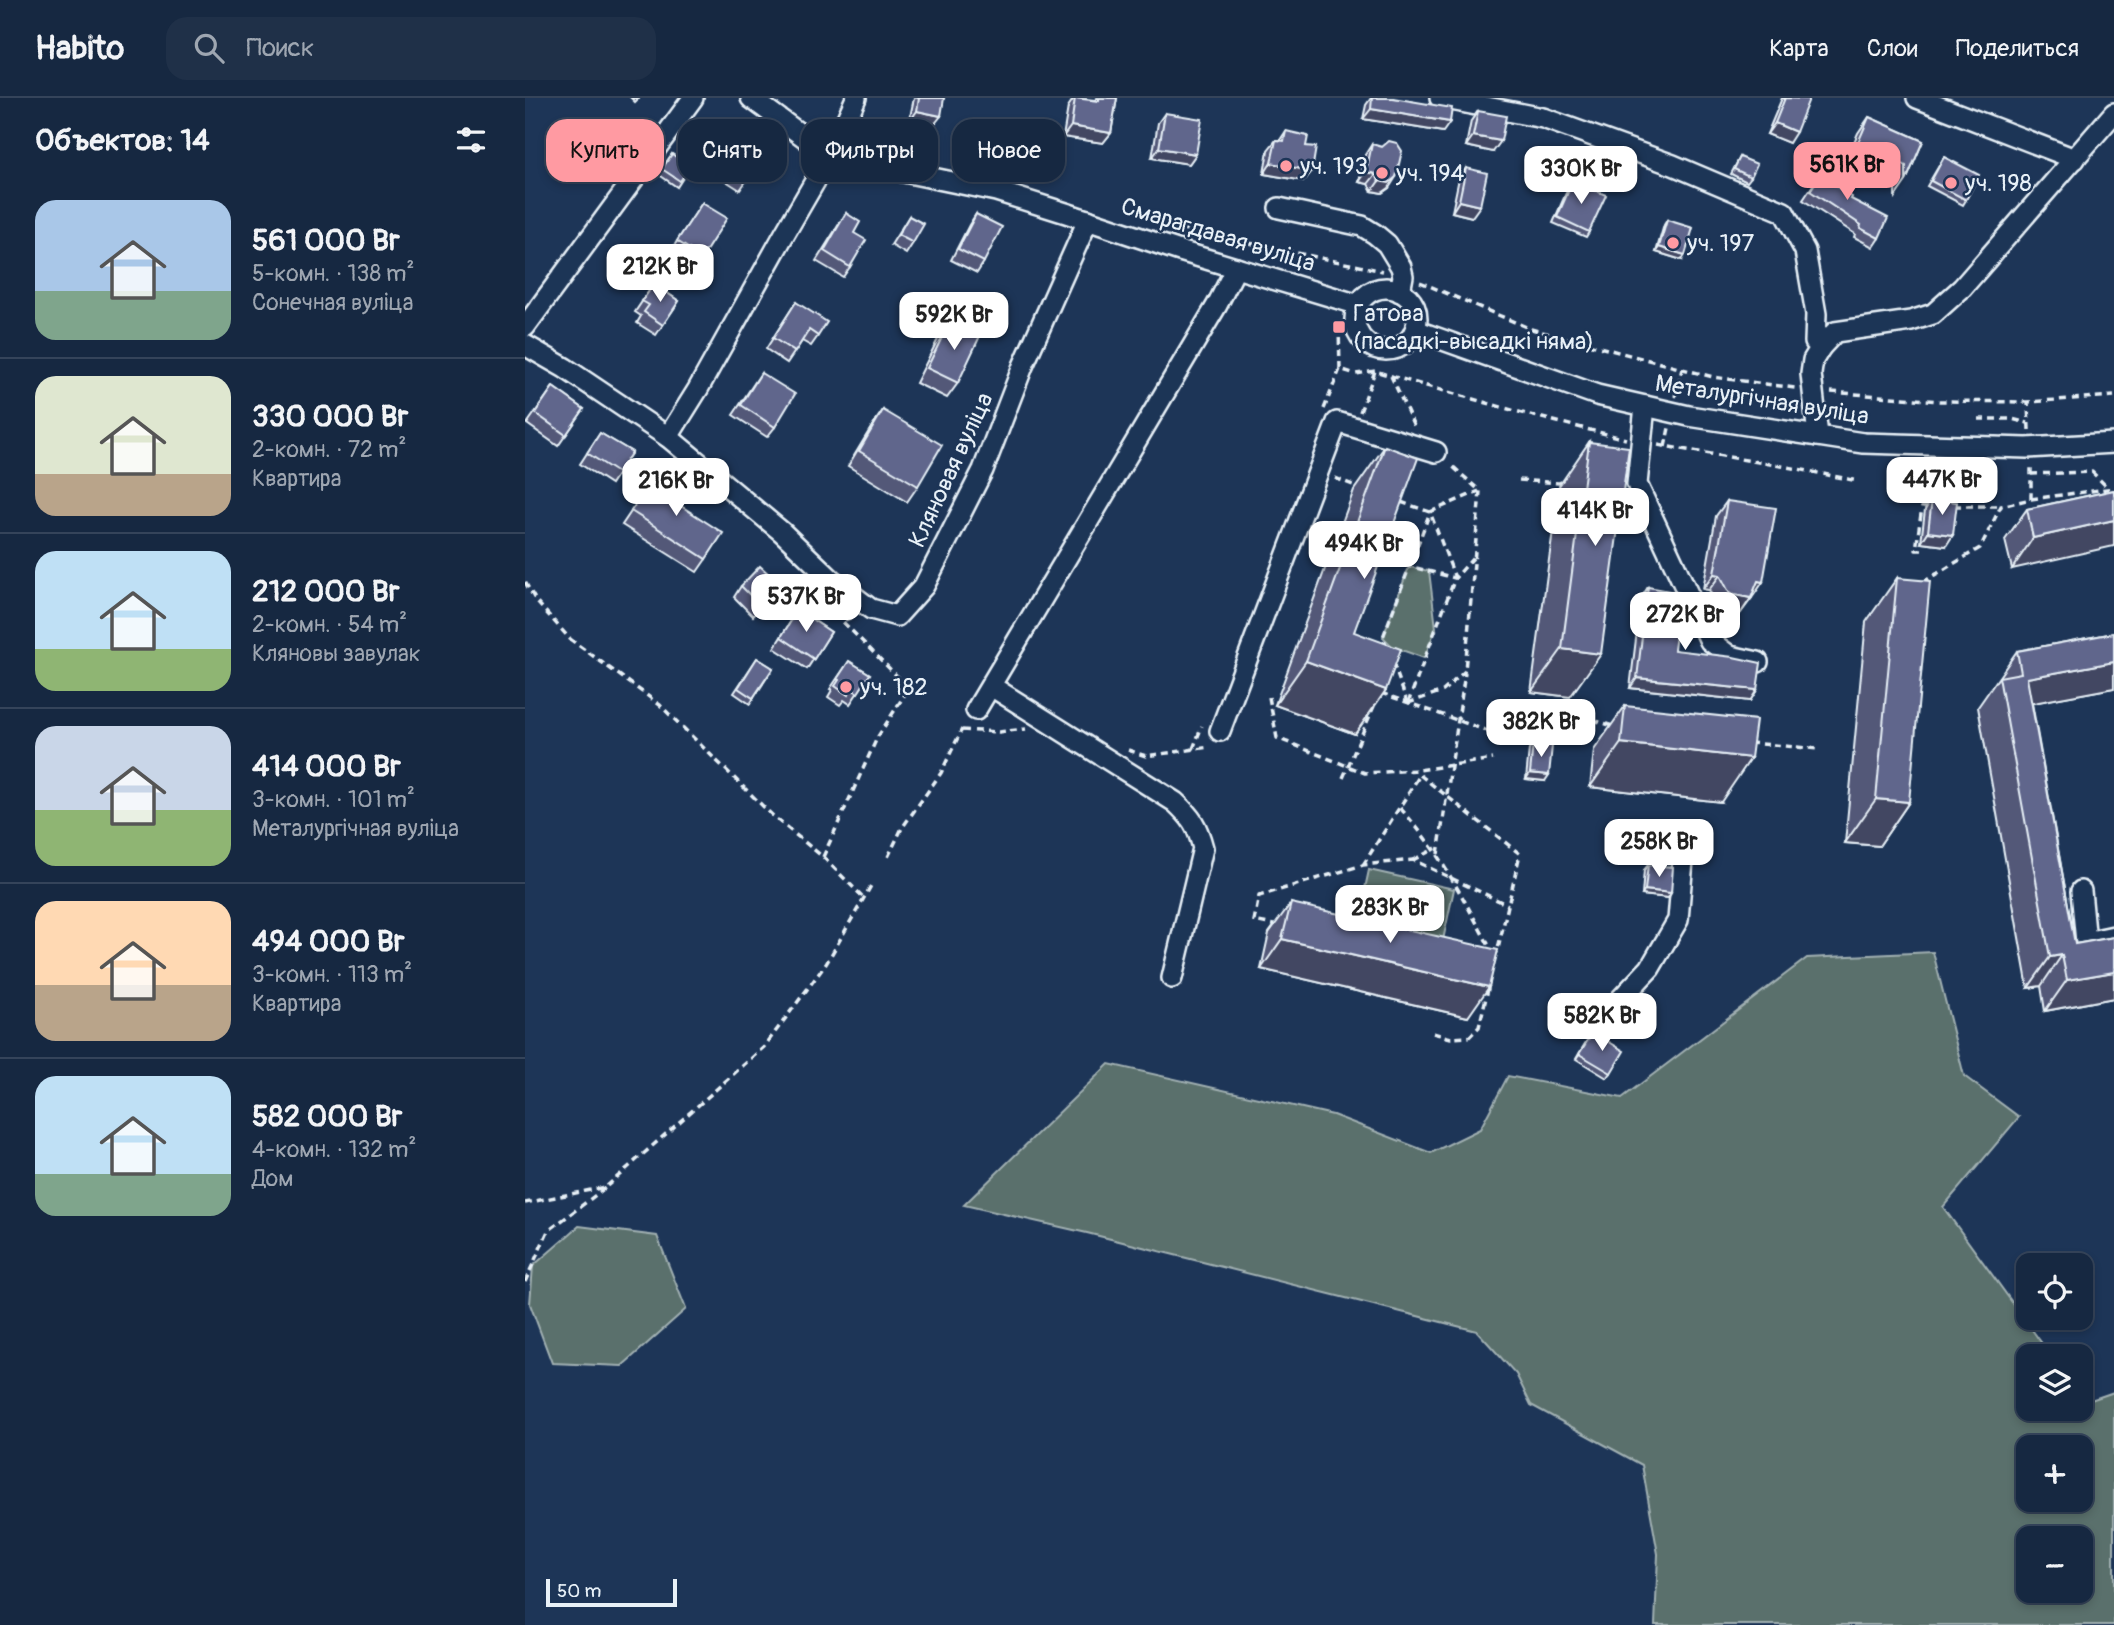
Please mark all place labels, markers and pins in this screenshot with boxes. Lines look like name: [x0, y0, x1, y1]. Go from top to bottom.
pin: 561K Br: [1782, 142, 1912, 202]
pin: 330K Br: [1516, 146, 1646, 206]
place label: уч. 193: [1299, 152, 1368, 181]
marker: уч. 193: [1278, 158, 1294, 174]
place label: уч. 194: [1395, 159, 1465, 188]
marker: уч. 194: [1374, 165, 1390, 181]
place label: уч. 198: [1964, 169, 2032, 198]
marker: уч. 198: [1943, 175, 1959, 191]
place label: уч. 197: [1686, 229, 1755, 258]
marker: уч. 197: [1665, 235, 1681, 251]
pin: 212K Br: [595, 244, 725, 304]
pin: 592K Br: [889, 292, 1019, 352]
place label: Гатова (пасадкі-высадкі няма): [1353, 299, 1594, 356]
marker: Гатова (пасадкі-высадкі няма): [1331, 319, 1347, 335]
pin: 216K Br: [611, 458, 741, 518]
pin: 447K Br: [1877, 458, 2007, 517]
pin: 414K Br: [1530, 489, 1660, 548]
pin: 494K Br: [1299, 522, 1429, 581]
pin: 537K Br: [741, 574, 871, 634]
pin: 272K Br: [1620, 592, 1750, 652]
place label: уч. 182: [859, 673, 928, 702]
marker: уч. 182: [838, 679, 854, 695]
pin: 382K Br: [1476, 700, 1606, 759]
pin: 258K Br: [1594, 820, 1724, 879]
pin: 283K Br: [1325, 886, 1455, 945]
pin: 582K Br: [1537, 993, 1667, 1053]

